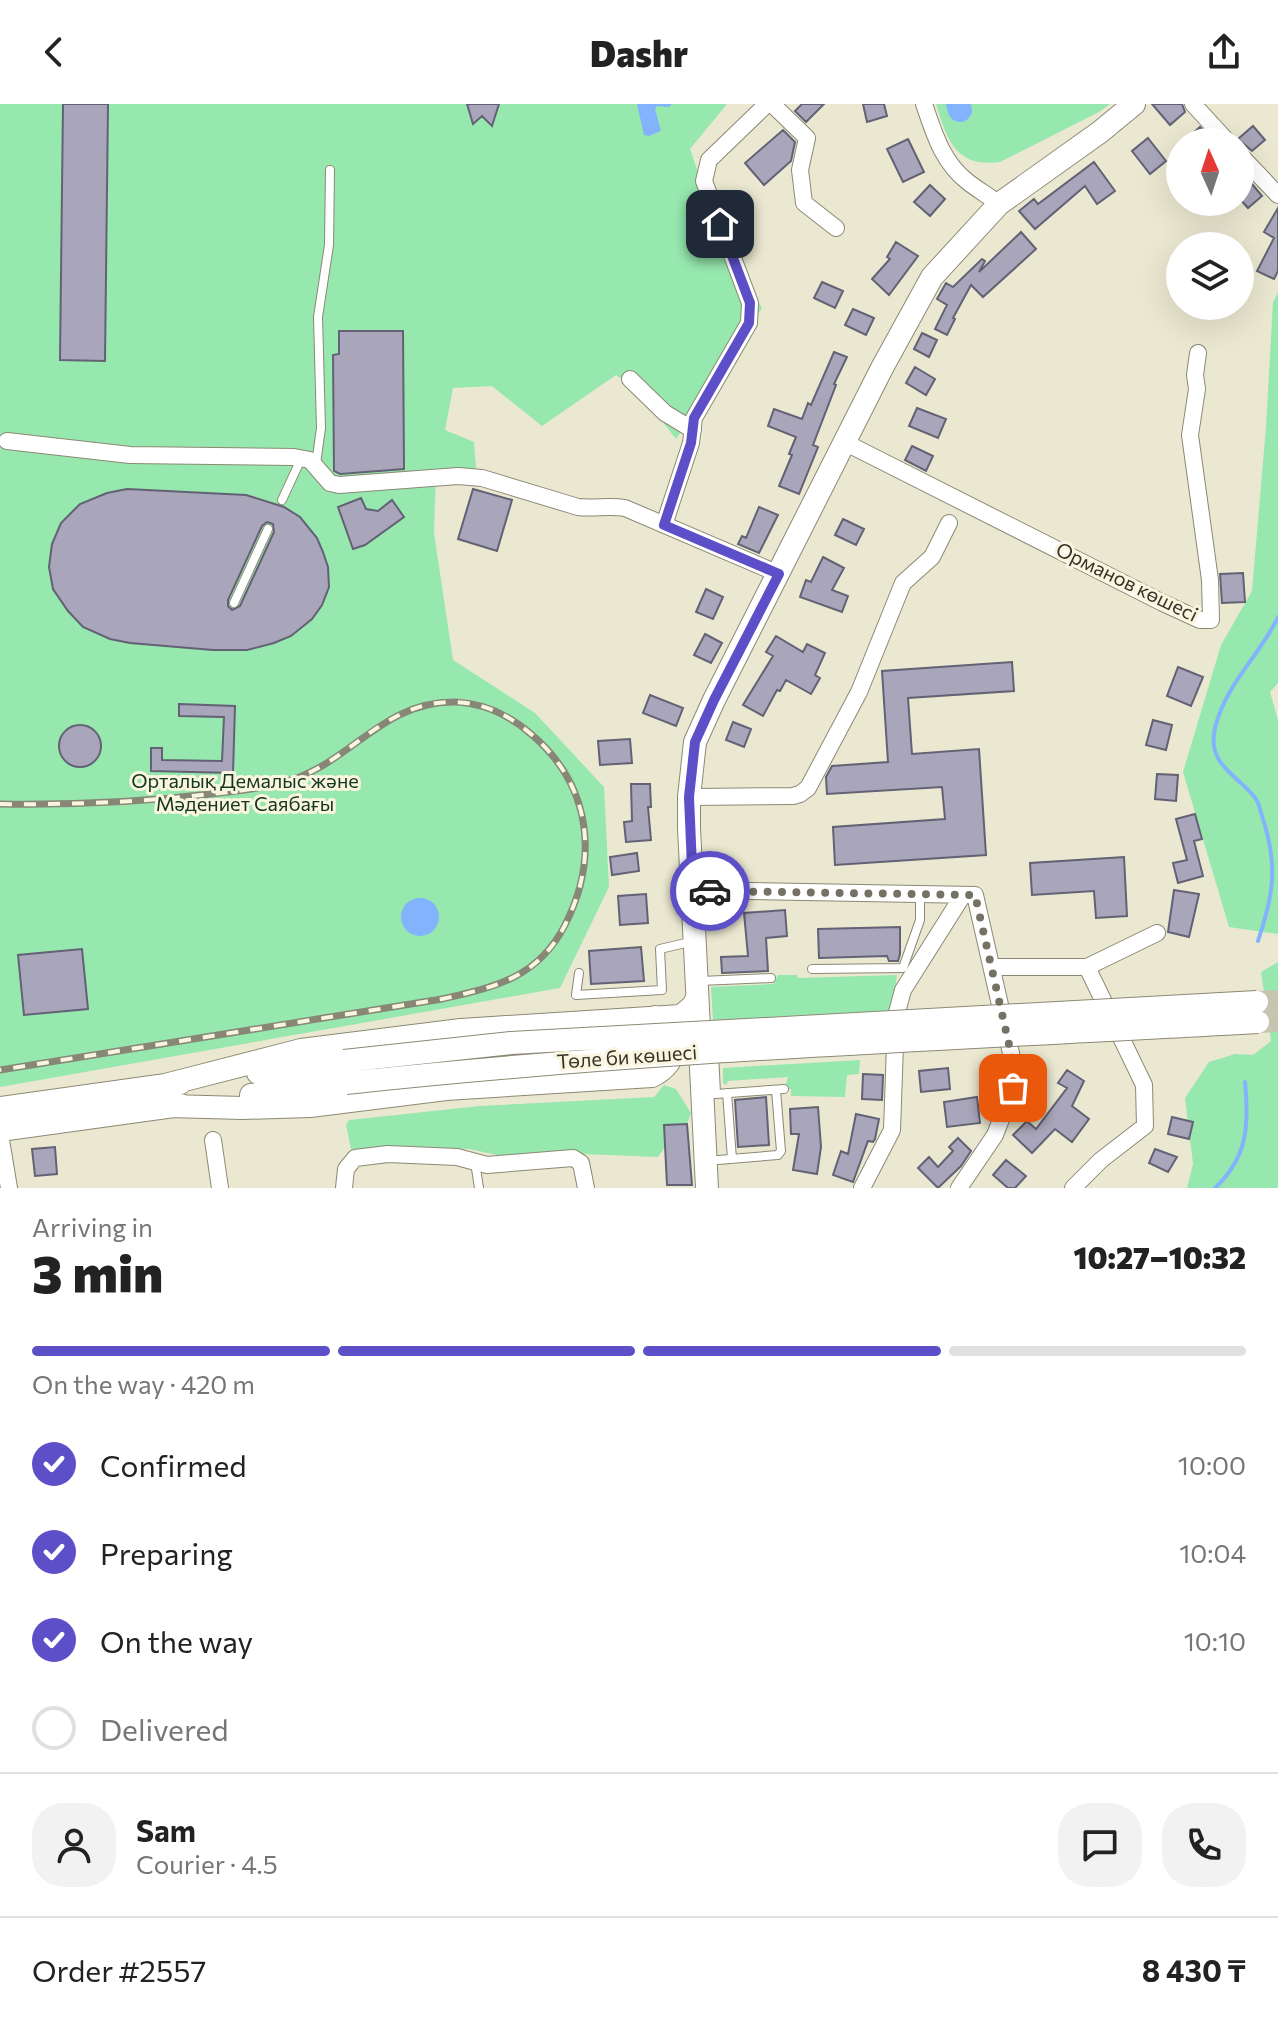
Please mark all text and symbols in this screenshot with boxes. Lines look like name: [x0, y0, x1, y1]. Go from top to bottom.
icon: back: [32, 30, 76, 74]
text: Dashr: [590, 30, 688, 74]
icon: share: [1202, 30, 1246, 74]
north arrow: [1166, 128, 1254, 216]
map controls: [1166, 128, 1254, 320]
pin: [686, 190, 754, 258]
icon: home: [698, 202, 742, 246]
button: layers: [1166, 232, 1254, 320]
street label: Орманов көшесі: [1053, 536, 1202, 626]
park label: Орталық Демалыс және Мәдениет Саябағы: [131, 768, 359, 815]
courier: [670, 851, 750, 931]
icon: car: [688, 869, 732, 913]
street label: Төле би көшесі: [556, 1039, 698, 1073]
pin: [979, 1054, 1047, 1122]
icon: bag: [991, 1066, 1035, 1110]
text: Arriving in: [32, 1211, 153, 1242]
text: 10:27–10:32: [1073, 1238, 1246, 1275]
text: 3 min: [32, 1240, 163, 1304]
text: On the way · 420 m: [32, 1368, 255, 1399]
icon: check: [32, 1442, 76, 1486]
text: Confirmed: [100, 1446, 247, 1483]
text: 10:00: [1178, 1449, 1246, 1480]
icon: check: [32, 1530, 76, 1574]
text: Preparing: [100, 1534, 233, 1571]
text: 10:04: [1179, 1537, 1246, 1568]
icon: check: [32, 1618, 76, 1662]
text: On the way: [100, 1622, 253, 1659]
text: 10:10: [1184, 1625, 1246, 1656]
text: Delivered: [100, 1710, 229, 1747]
button: person: [32, 1803, 116, 1887]
button: chat: [1058, 1803, 1142, 1887]
button: phone: [1162, 1803, 1246, 1887]
text: Sam: [136, 1811, 196, 1848]
text: Courier · 4.5: [136, 1848, 278, 1879]
text: Order #2557: [32, 1951, 206, 1988]
text: 8 430 ₸: [1142, 1951, 1246, 1988]

